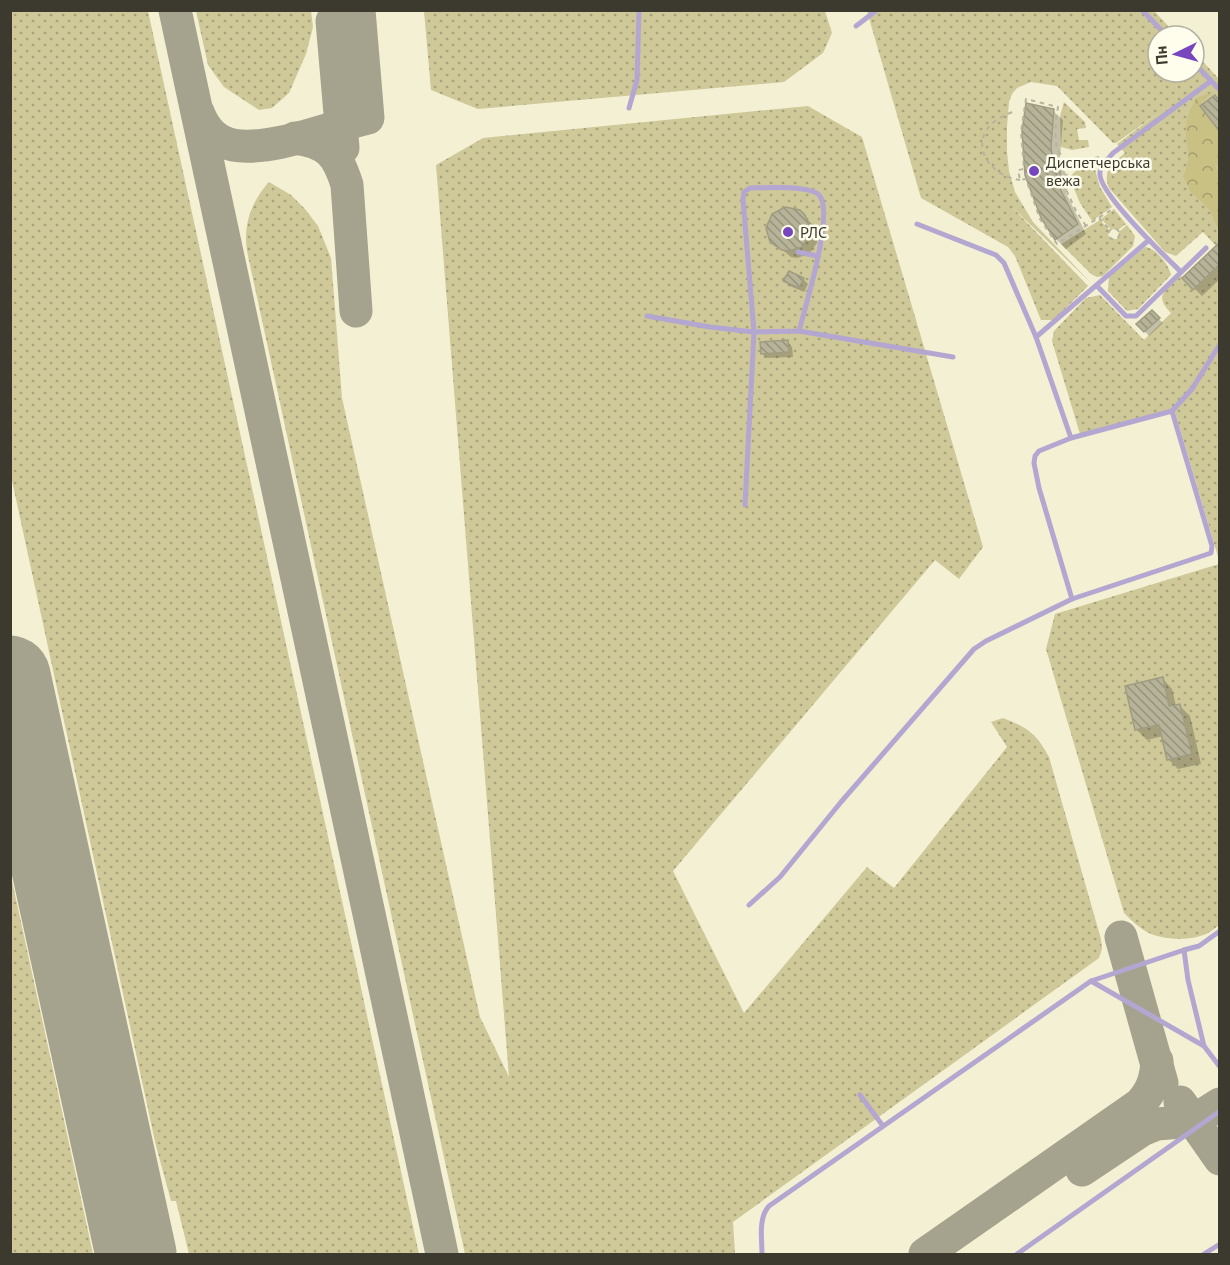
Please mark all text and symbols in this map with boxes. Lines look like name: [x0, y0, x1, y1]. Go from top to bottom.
north arrow: [1146, 24, 1206, 84]
text: Пн: [1150, 45, 1172, 66]
place label: Диспетчерська вежа: [1046, 152, 1151, 190]
marker: Диспетчерська вежа: [1027, 164, 1041, 178]
place label: РЛС: [800, 222, 827, 242]
marker: РЛС: [781, 225, 795, 239]

